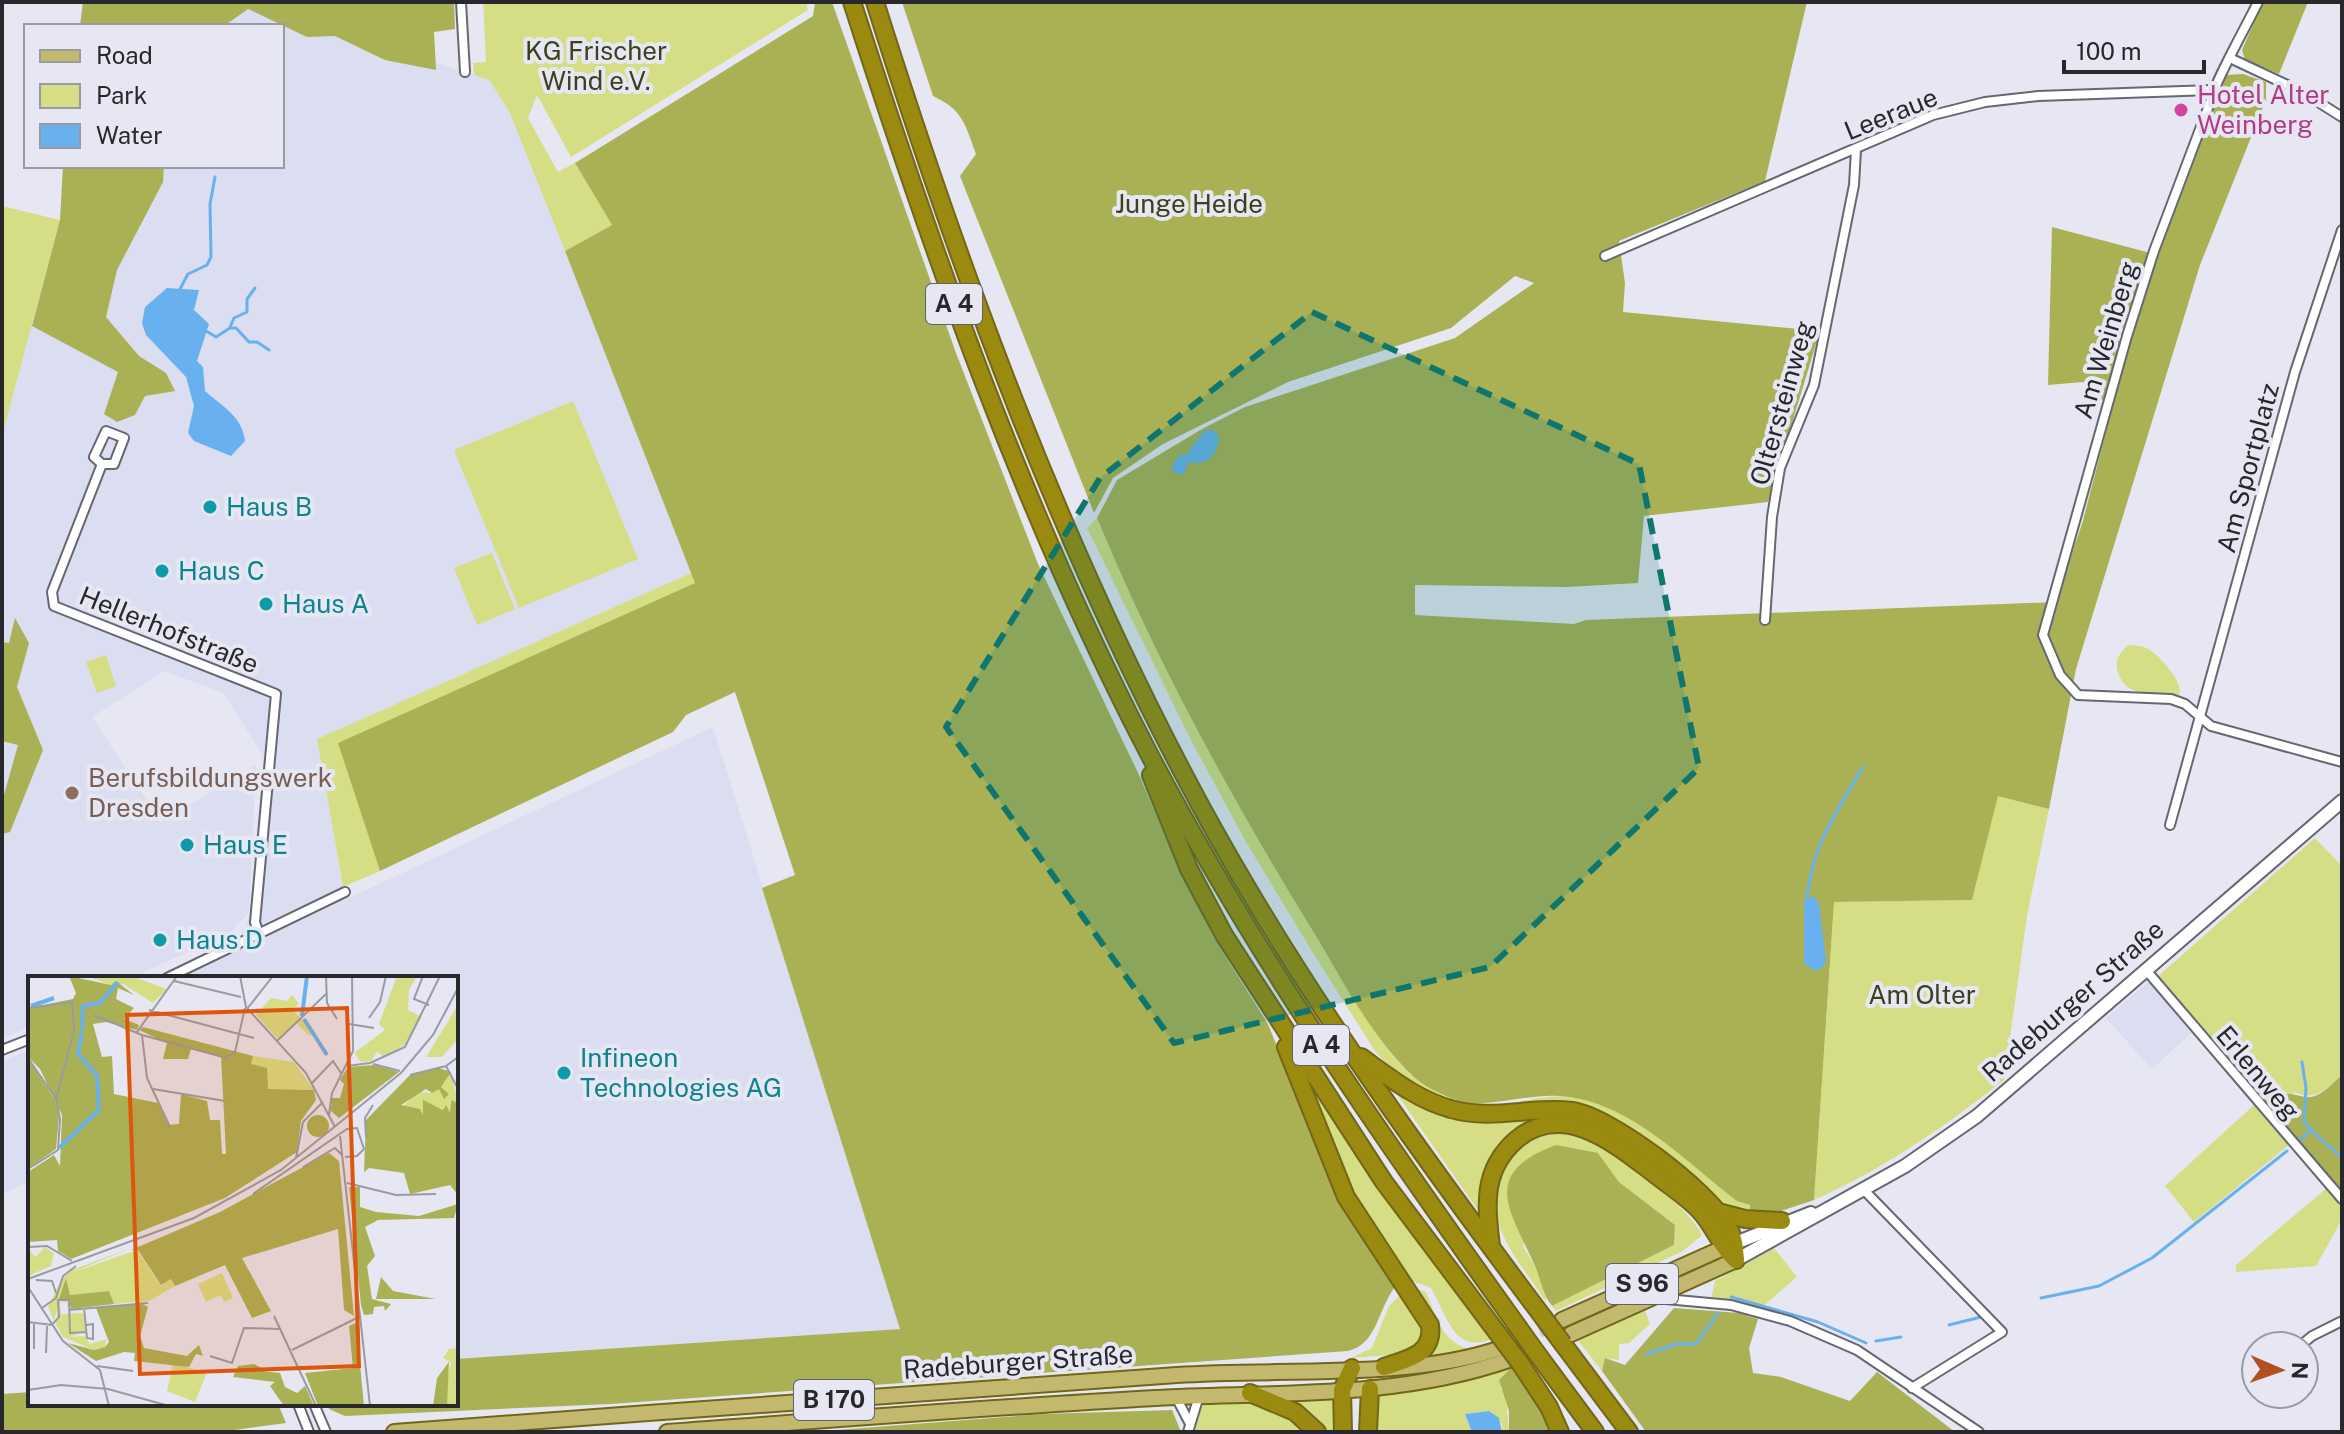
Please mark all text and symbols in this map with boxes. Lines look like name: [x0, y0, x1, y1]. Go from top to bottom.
legend: [24, 24, 284, 168]
scale bar: [2064, 24, 2204, 74]
park label: KG Frischer Wind e.V.: [525, 35, 667, 96]
text: 100 m: [2076, 37, 2142, 65]
text: Road: [96, 41, 153, 69]
place label: Hotel Alter Weinberg: [2197, 79, 2330, 140]
text: Park: [96, 81, 147, 109]
street label: Leeraue: [1840, 81, 1942, 146]
marker: Hotel Alter Weinberg: [2172, 101, 2190, 119]
text: Water: [96, 121, 163, 149]
park label: Junge Heide: [1115, 188, 1263, 219]
street label: Am Weinberg: [2067, 257, 2144, 422]
road number: A 4: [926, 284, 982, 324]
street label: Oltersteinweg: [1743, 317, 1820, 489]
street label: Am Sportplatz: [2210, 380, 2285, 556]
place label: Haus B: [226, 491, 312, 522]
marker: Haus B: [201, 498, 219, 516]
place label: Haus C: [178, 555, 265, 586]
marker: Haus C: [153, 562, 171, 580]
street label: Hellerhofstraße: [75, 579, 263, 680]
place label: Haus A: [282, 588, 369, 619]
marker: Haus A: [257, 595, 275, 613]
place label: Berufsbildungswerk Dresden: [88, 762, 332, 823]
marker: Berufsbildungswerk Dresden: [63, 784, 81, 802]
place label: Haus E: [203, 829, 288, 860]
marker: Haus E: [178, 836, 196, 854]
street label: Radeburger Straße: [1976, 913, 2170, 1088]
place label: Haus D: [176, 924, 263, 955]
marker: Haus D: [151, 931, 169, 949]
inset map: [28, 976, 458, 1406]
park label: Am Olter: [1868, 979, 1976, 1010]
street label: Erlenweg: [2210, 1019, 2307, 1126]
road number: A 4: [1293, 1025, 1349, 1065]
place label: Infineon Technologies AG: [580, 1042, 782, 1103]
marker: Infineon Technologies AG: [555, 1064, 573, 1082]
road number: S 96: [1606, 1264, 1678, 1304]
north arrow: [2240, 1330, 2320, 1410]
street label: Radeburger Straße: [902, 1338, 1134, 1385]
text: N: [2287, 1362, 2313, 1380]
road number: B 170: [794, 1380, 874, 1420]

